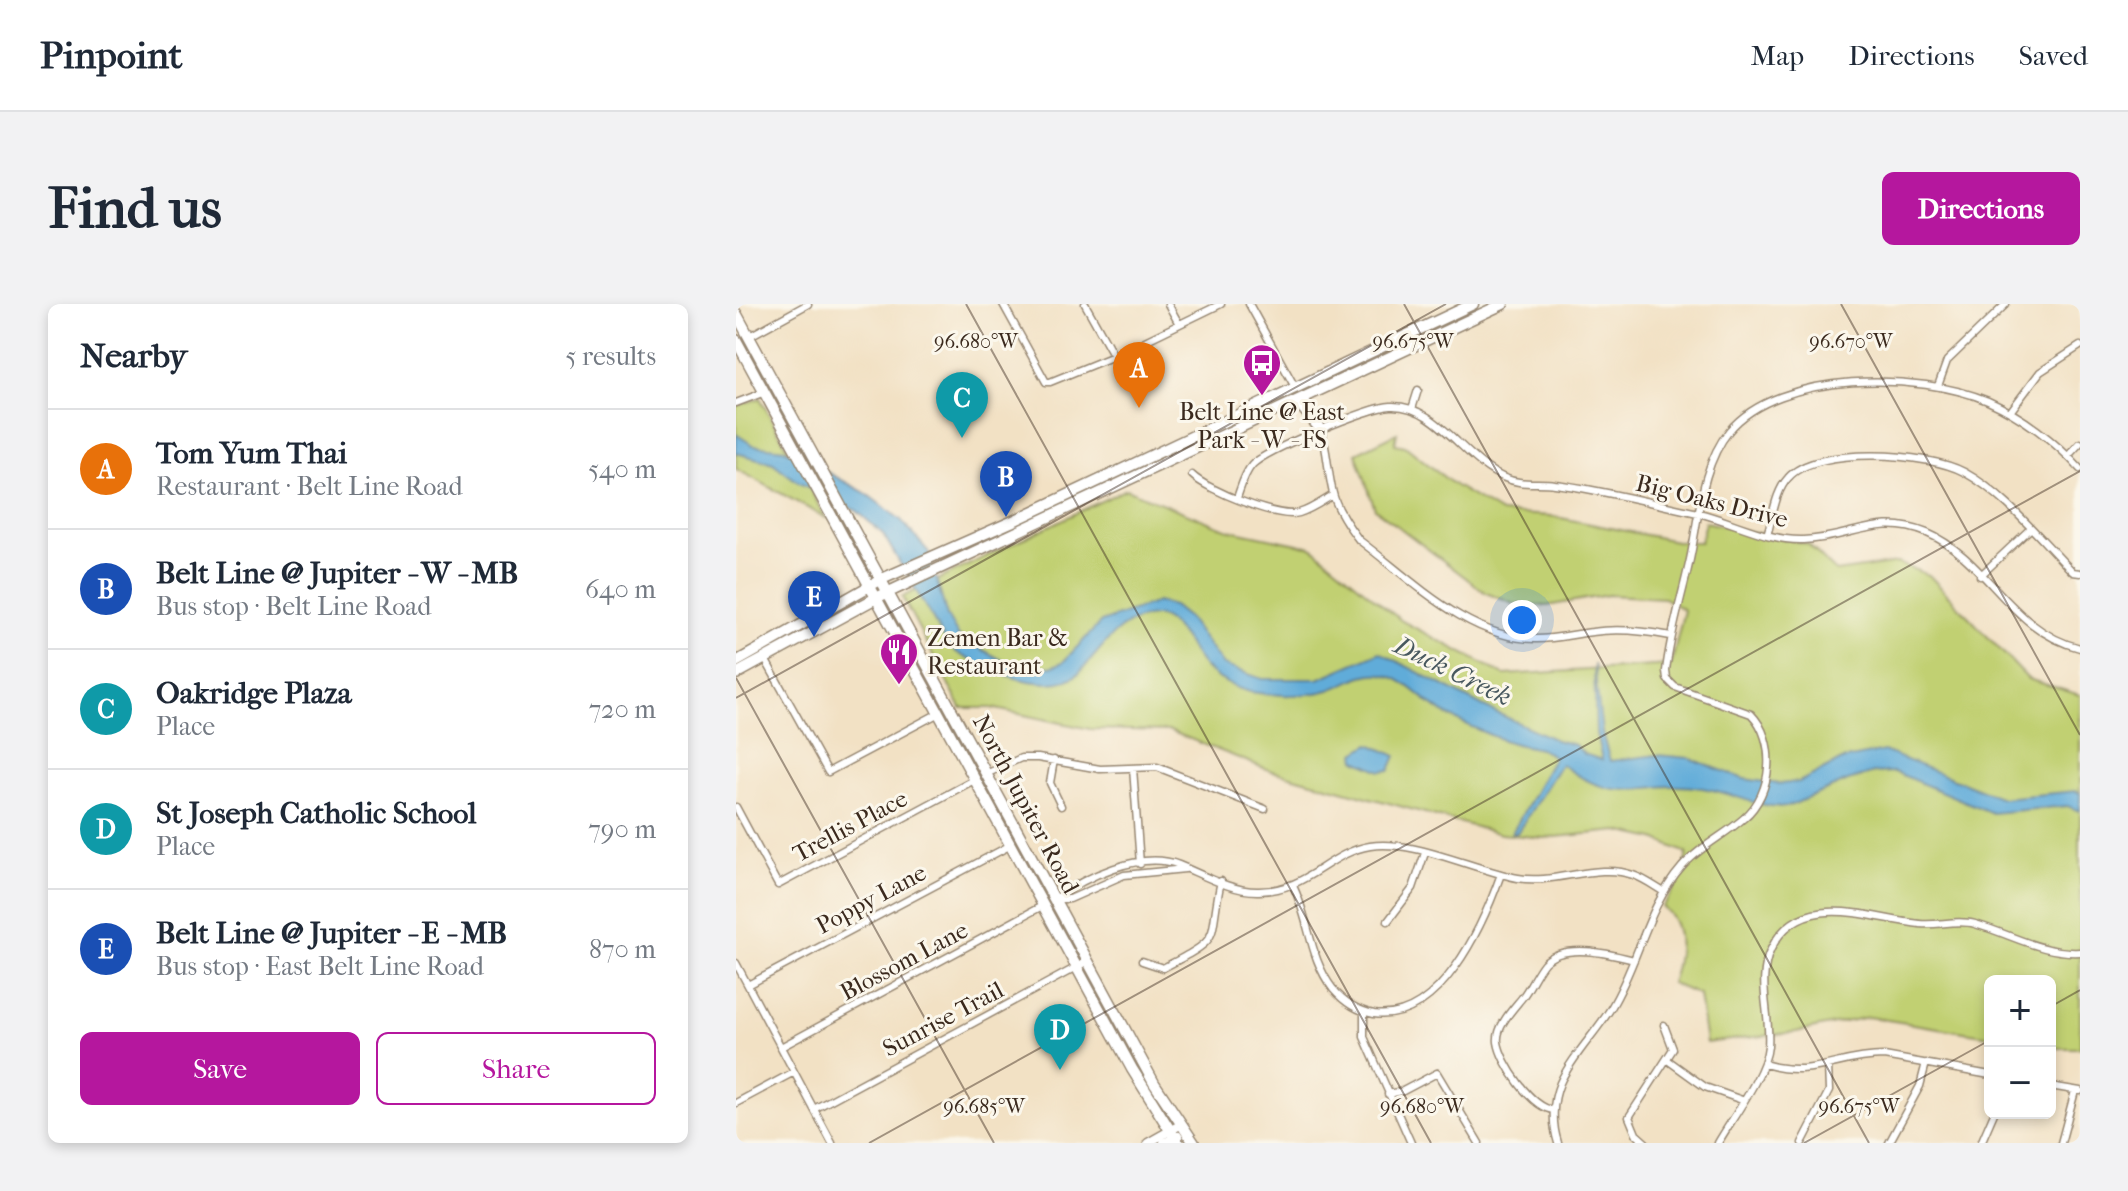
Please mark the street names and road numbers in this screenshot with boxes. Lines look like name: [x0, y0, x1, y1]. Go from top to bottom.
street label: Big Oaks Drive: [1633, 469, 1791, 533]
street label: North Jupiter Road: [967, 710, 1085, 899]
street label: Trellis Place: [788, 784, 912, 868]
street label: Poppy Lane: [811, 858, 931, 940]
street label: Blossom Lane: [835, 916, 973, 1006]
street label: Sunrise Trail: [878, 975, 1008, 1062]

